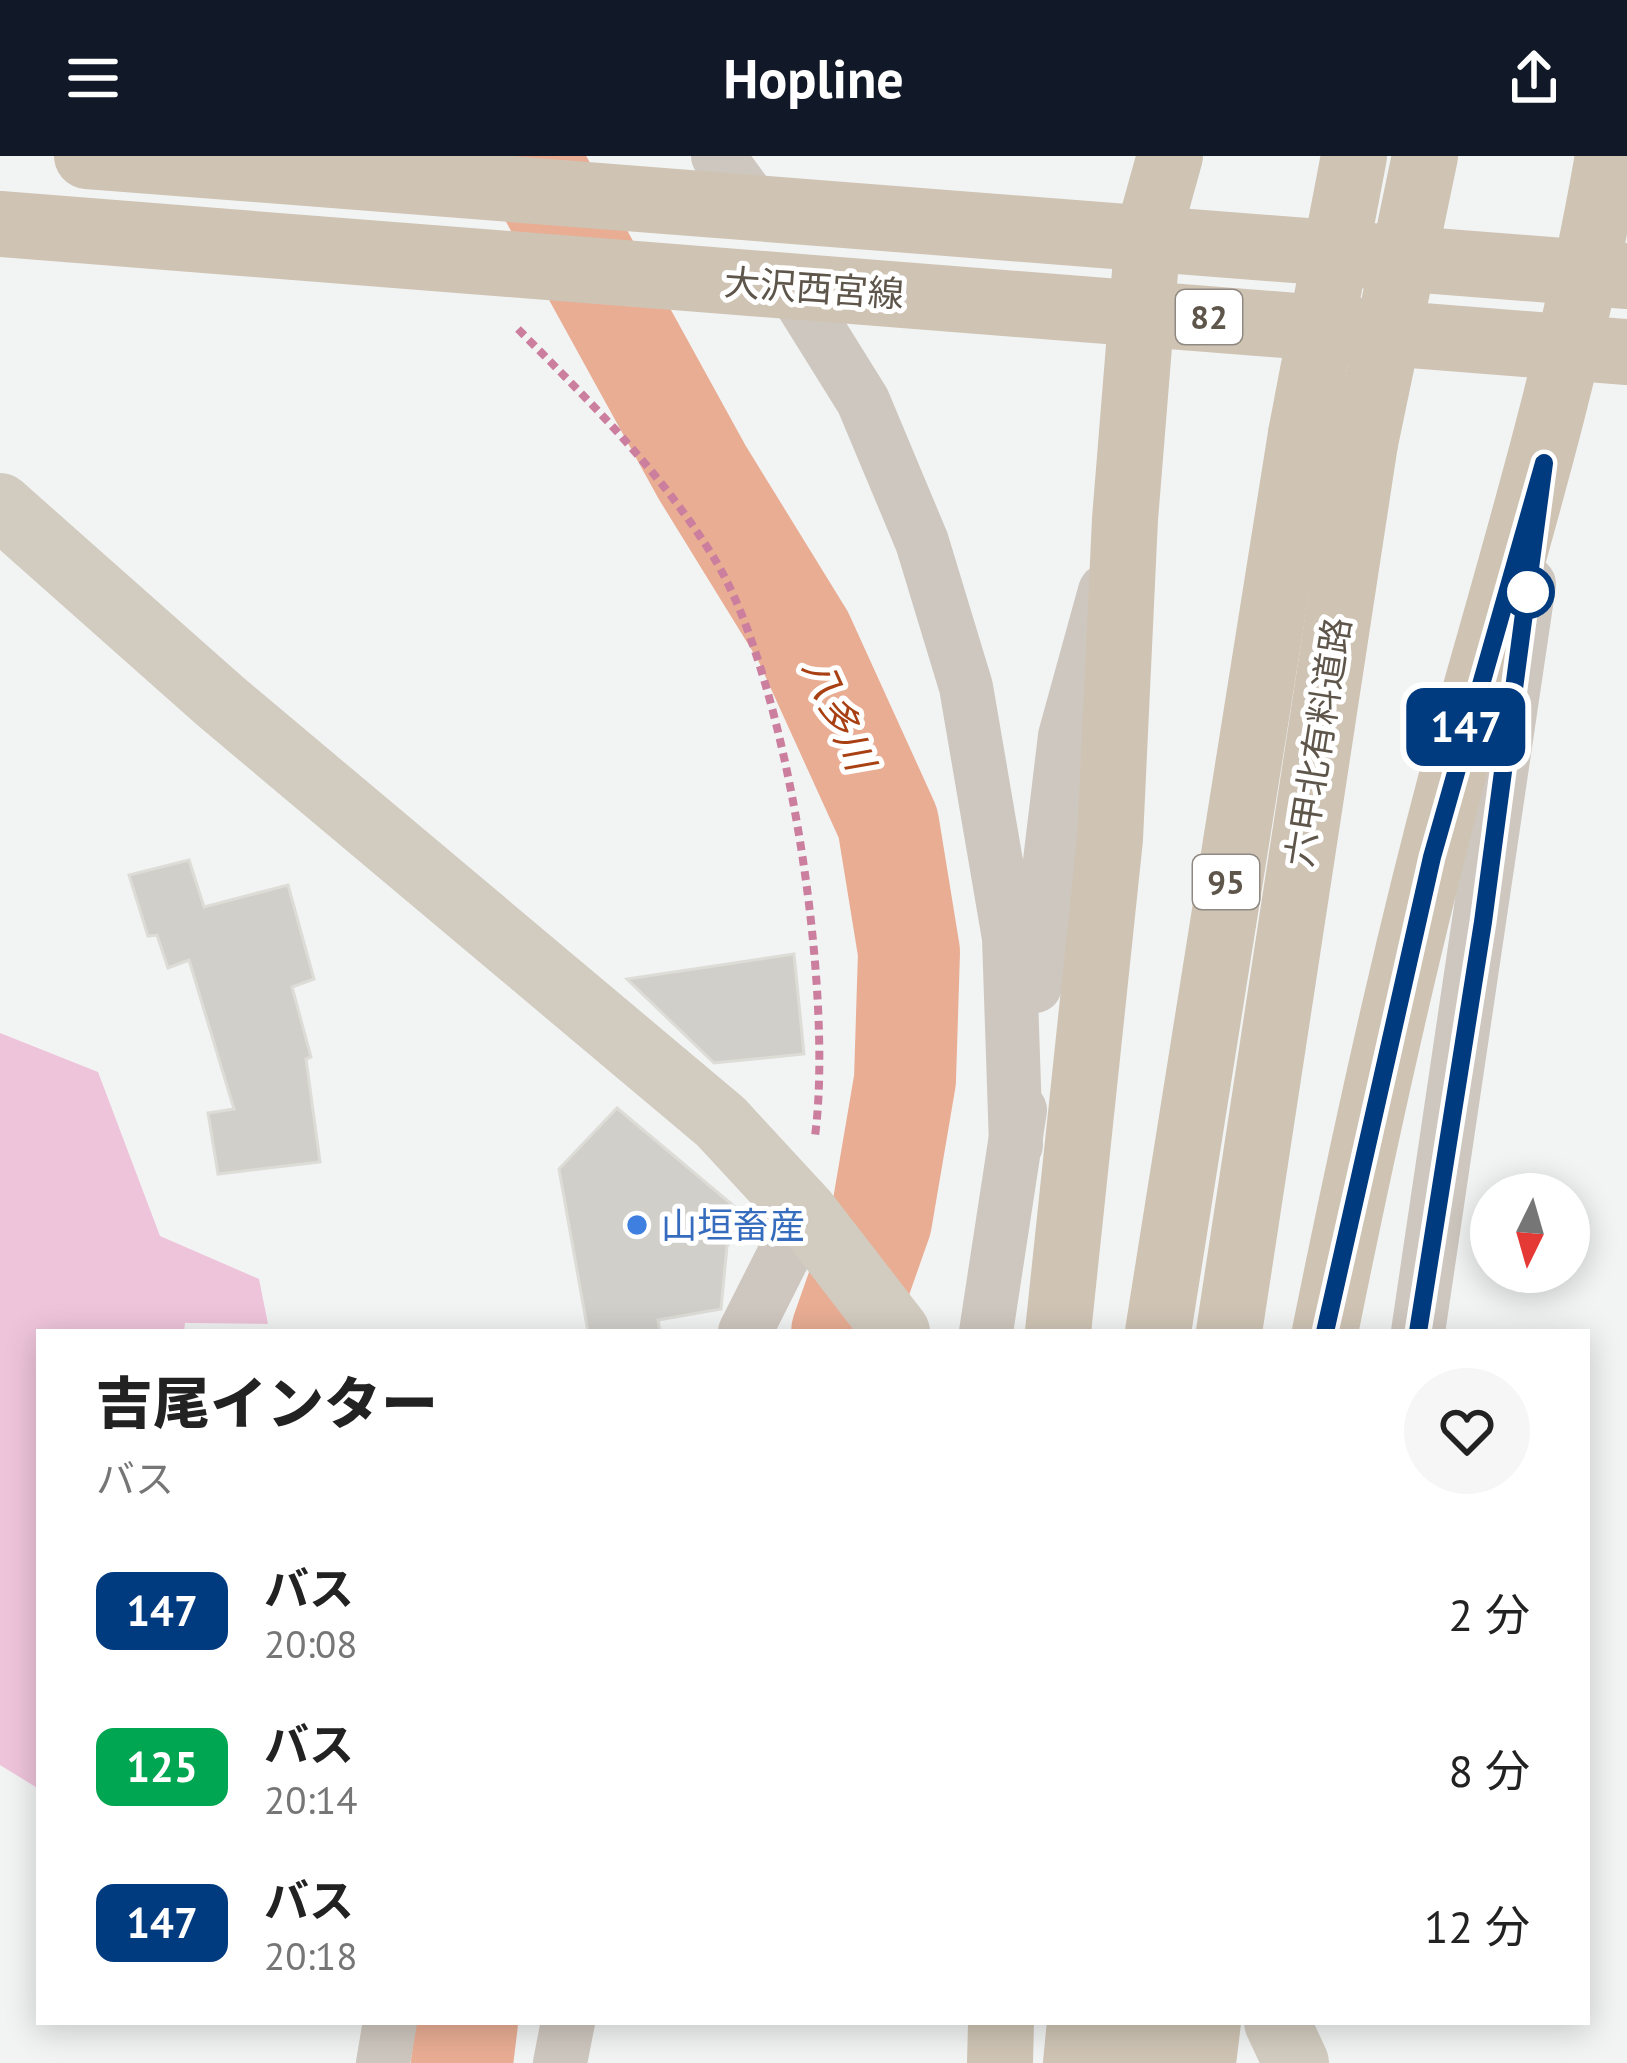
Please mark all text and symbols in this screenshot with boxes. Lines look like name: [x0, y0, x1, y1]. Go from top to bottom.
text: Hopline: [723, 43, 904, 113]
icon: menu: [60, 45, 126, 111]
icon: share: [1501, 45, 1567, 111]
street label: 大沢西宮線: [723, 258, 905, 317]
road number: 82: [1176, 290, 1242, 344]
unlabelled marker: [1503, 567, 1553, 617]
street label: 六甲北有料道路: [1275, 614, 1360, 870]
water label: 八多川: [792, 650, 888, 781]
line badge: 147: [1397, 688, 1535, 766]
text: 147: [1430, 699, 1502, 754]
road number: 95: [1193, 855, 1259, 909]
north arrow: [1470, 1173, 1590, 1293]
map controls: [1470, 1173, 1590, 1293]
place label: 山垣畜産: [661, 1201, 805, 1248]
marker: 山垣畜産: [624, 1212, 650, 1238]
text: 吉尾インター: [96, 1366, 438, 1440]
button: heart: [1404, 1368, 1530, 1494]
text: バス: [96, 1453, 174, 1504]
text: バス: [264, 1559, 354, 1617]
text: 147: [126, 1583, 198, 1638]
text: 2 分: [1448, 1585, 1530, 1643]
text: 20:08: [264, 1618, 358, 1669]
text: バス: [264, 1715, 354, 1773]
text: 125: [126, 1739, 198, 1794]
text: 8 分: [1448, 1741, 1530, 1799]
text: 20:14: [264, 1774, 358, 1825]
text: バス: [264, 1871, 354, 1929]
text: 147: [126, 1895, 198, 1950]
text: 12 分: [1424, 1897, 1530, 1955]
text: 20:18: [264, 1930, 358, 1981]

